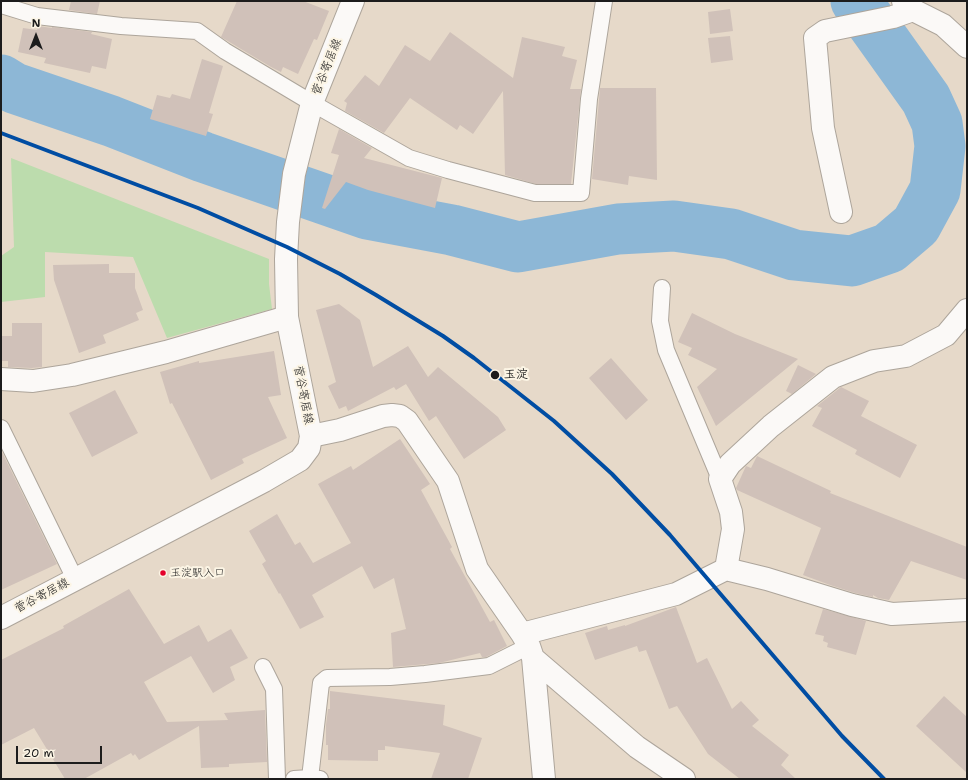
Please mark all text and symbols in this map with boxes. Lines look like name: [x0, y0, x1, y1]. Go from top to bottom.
north arrow: [16, 16, 56, 56]
text: N: [32, 16, 40, 31]
street label: 菅谷寄居線: [309, 36, 345, 98]
street label: 菅谷寄居線: [290, 364, 316, 426]
place label: 玉淀: [504, 368, 528, 382]
marker: 玉淀: [489, 369, 501, 381]
place label: 玉淀駅入口: [170, 566, 225, 580]
marker: 玉淀駅入口: [158, 568, 168, 578]
street label: 菅谷寄居線: [12, 576, 72, 616]
scale bar: [18, 738, 104, 764]
text: 20 m: [23, 745, 54, 761]

